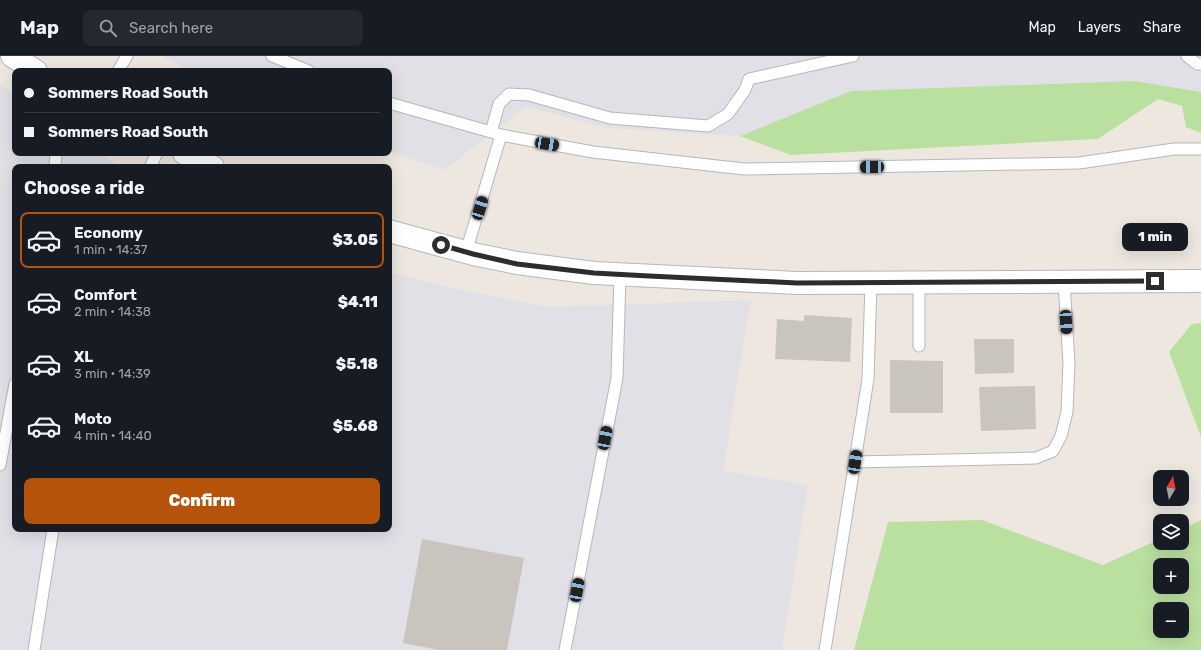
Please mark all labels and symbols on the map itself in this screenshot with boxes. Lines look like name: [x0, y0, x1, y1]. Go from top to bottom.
car: [534, 136, 560, 152]
car: [860, 161, 884, 173]
car: [471, 195, 489, 221]
callout: 1 min: [1122, 223, 1188, 251]
route start: [432, 236, 450, 254]
route end: [1146, 272, 1164, 290]
car: [1059, 310, 1073, 334]
car: [597, 425, 613, 451]
car: [847, 449, 863, 475]
north arrow: [1153, 470, 1189, 506]
car: [569, 577, 585, 603]

